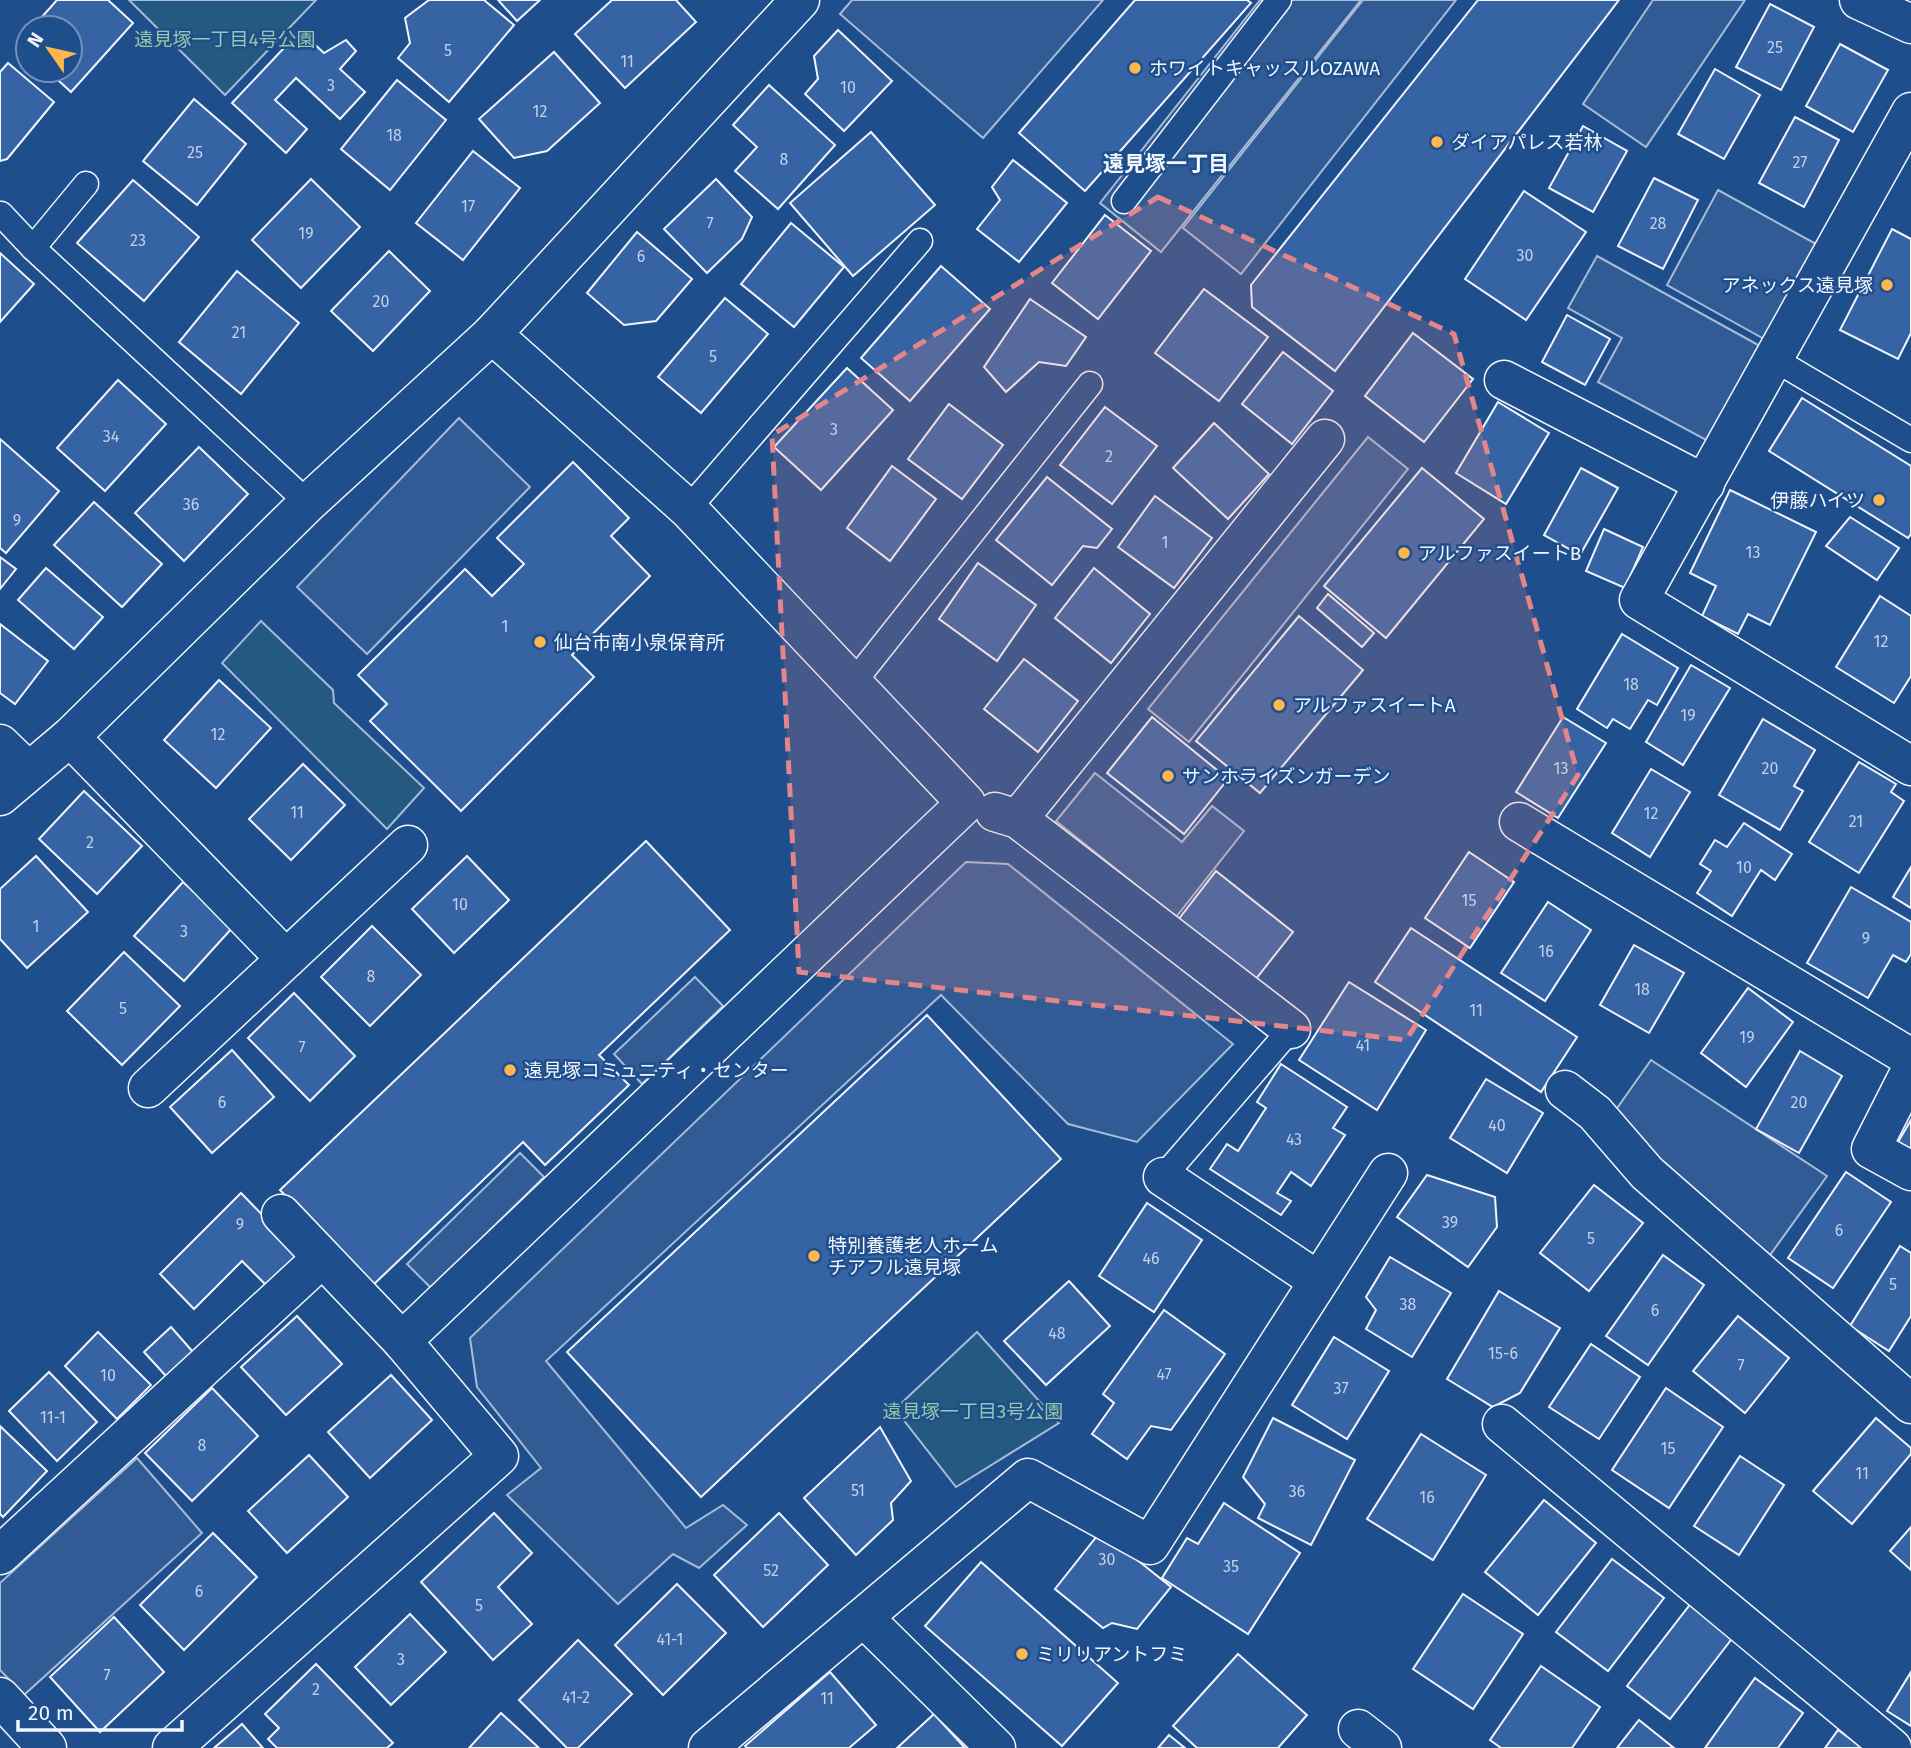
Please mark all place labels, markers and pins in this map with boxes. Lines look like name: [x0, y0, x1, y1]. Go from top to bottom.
place label: ホワイトキャッスルOZAWA: [1149, 57, 1380, 80]
marker: ホワイトキャッスルOZAWA: [1127, 60, 1143, 76]
place label: ダイアパレス若林: [1451, 131, 1603, 154]
marker: ダイアパレス若林: [1429, 134, 1445, 150]
place label: アネックス遠見塚: [1722, 274, 1873, 297]
marker: アネックス遠見塚: [1879, 277, 1895, 293]
place label: 伊藤ハイツ: [1770, 489, 1865, 512]
marker: 伊藤ハイツ: [1871, 492, 1887, 508]
place label: アルファスイートB: [1418, 542, 1581, 565]
marker: アルファスイートB: [1396, 545, 1412, 561]
place label: 仙台市南小泉保育所: [554, 631, 725, 654]
marker: 仙台市南小泉保育所: [532, 634, 548, 650]
place label: アルファスイートA: [1293, 694, 1456, 717]
marker: アルファスイートA: [1271, 697, 1287, 713]
place label: サンホライズンガーデン: [1182, 765, 1390, 788]
marker: サンホライズンガーデン: [1160, 768, 1176, 784]
place label: 遠見塚コミュニティ・センター: [524, 1059, 789, 1082]
marker: 遠見塚コミュニティ・センター: [502, 1062, 518, 1078]
place label: 特別養護老人ホーム チアフル遠見塚: [828, 1234, 998, 1279]
marker: 特別養護老人ホーム チアフル遠見塚: [806, 1248, 822, 1264]
place label: ミリリアントフミ: [1036, 1643, 1187, 1666]
marker: ミリリアントフミ: [1014, 1646, 1030, 1662]

